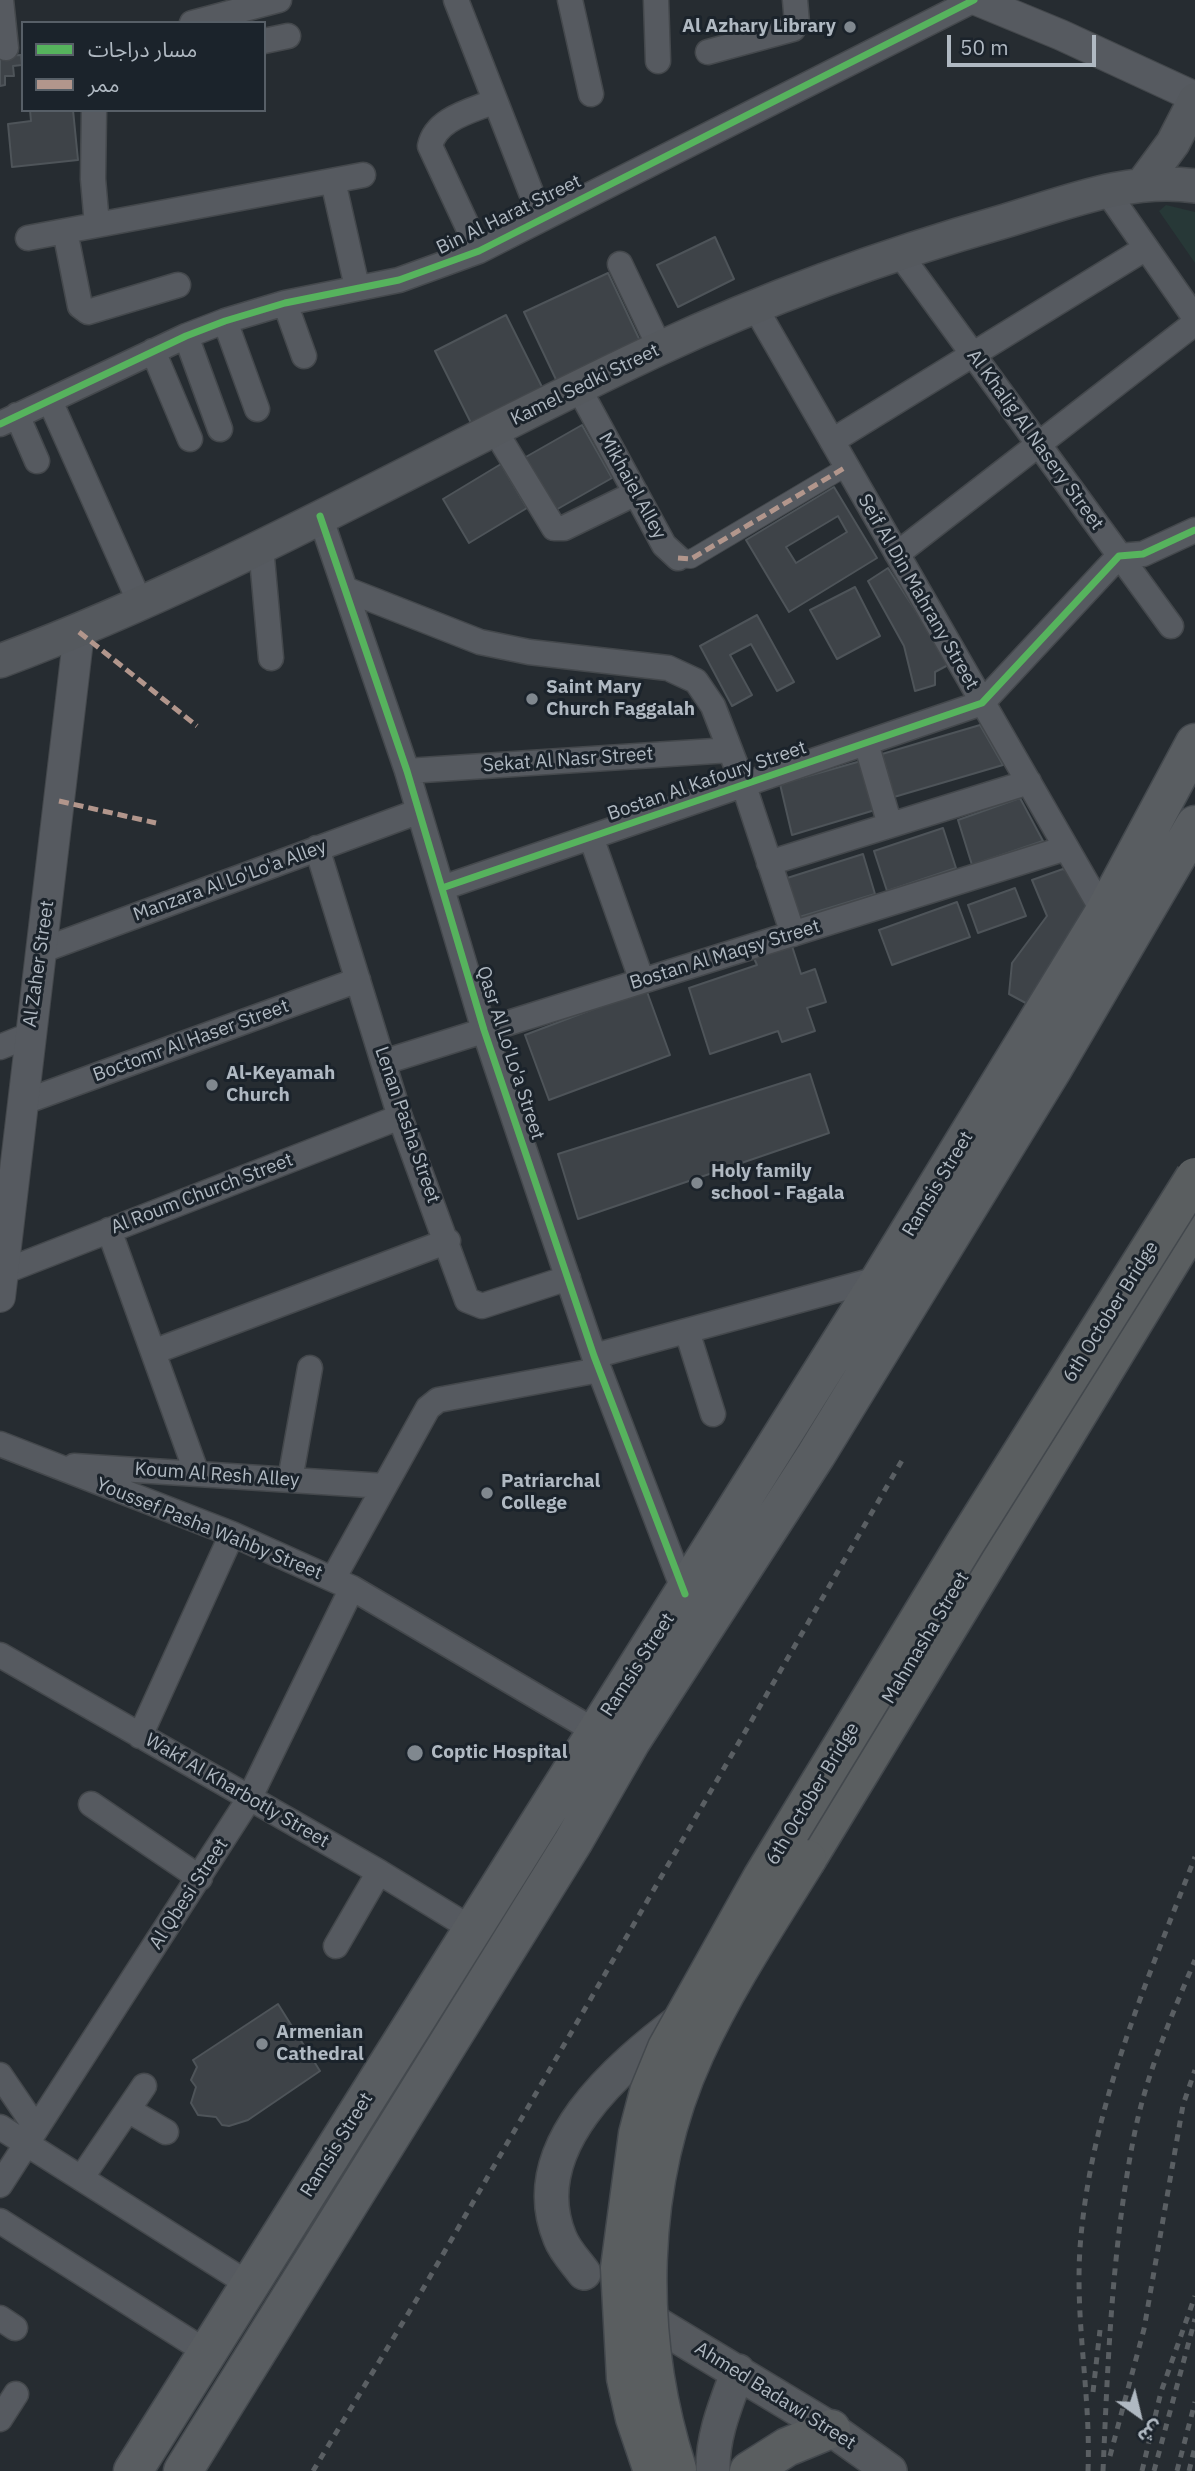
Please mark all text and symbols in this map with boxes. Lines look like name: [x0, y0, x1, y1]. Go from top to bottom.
place label: Al Azhary Library: [682, 16, 836, 38]
marker: Al Azhary Library: [842, 19, 858, 35]
legend: [21, 21, 266, 112]
scale bar: [950, 21, 1099, 65]
text: 50 m: [960, 33, 1009, 61]
text: مسار دراجات: [88, 35, 197, 63]
text: ممر: [88, 70, 119, 98]
street label: Bin Al Harat Street: [433, 170, 585, 260]
street label: Kamel Sedki Street: [507, 339, 663, 431]
street label: Al Khalig Al Nasery Street: [962, 345, 1108, 535]
street label: Mikhaiel Alley: [593, 429, 671, 543]
street label: Seif Al Din Mahrany Street: [853, 490, 983, 694]
place label: Saint Mary Church Faggalah: [546, 677, 695, 721]
marker: Saint Mary Church Faggalah: [524, 691, 540, 707]
street label: Bostan Al Kafoury Street: [605, 736, 809, 826]
street label: Sekat Al Nasr Street: [482, 743, 654, 777]
street label: Manzara Al Lo'Lo'a Alley: [130, 835, 330, 927]
street label: Al Zaher Street: [19, 899, 59, 1029]
street label: Bostan Al Maqsy Street: [627, 915, 823, 995]
street label: Qasr Al Lo'Lo'a Street: [471, 963, 549, 1143]
street label: Boctomr Al Haser Street: [90, 995, 292, 1087]
street label: Lenan Pasha Street: [369, 1044, 445, 1206]
place label: Al-Keyamah Church: [226, 1063, 335, 1107]
marker: Al-Keyamah Church: [204, 1077, 220, 1093]
street label: Ramsis Street: [898, 1127, 978, 1241]
street label: Al Roum Church Street: [108, 1149, 296, 1239]
place label: Holy family school - Fagala: [711, 1161, 845, 1205]
marker: Holy family school - Fagala: [689, 1175, 705, 1191]
street label: 6th October Bridge: [1058, 1237, 1164, 1387]
street label: Koum Al Resh Alley: [134, 1458, 300, 1492]
place label: Patriarchal College: [501, 1471, 600, 1515]
street label: Youssef Pasha Wahby Street: [93, 1473, 325, 1585]
marker: Patriarchal College: [479, 1485, 495, 1501]
street label: Mahmasha Street: [878, 1568, 974, 1708]
street label: Ramsis Street: [596, 1609, 680, 1721]
street label: 6th October Bridge: [762, 1719, 864, 1869]
street label: Wakf Al Kharbotly Street: [141, 1729, 333, 1853]
place label: Coptic Hospital: [431, 1742, 567, 1764]
marker: Coptic Hospital: [405, 1743, 425, 1763]
street label: Al Qbesi Street: [145, 1834, 233, 1954]
place label: Armenian Cathedral: [276, 2022, 364, 2066]
marker: Armenian Cathedral: [254, 2036, 270, 2052]
street label: Ramsis Street: [296, 2089, 378, 2201]
street label: Ahmed Badawi Street: [690, 2337, 860, 2455]
north arrow: [1104, 2380, 1174, 2450]
text: ش: [1133, 2415, 1168, 2450]

